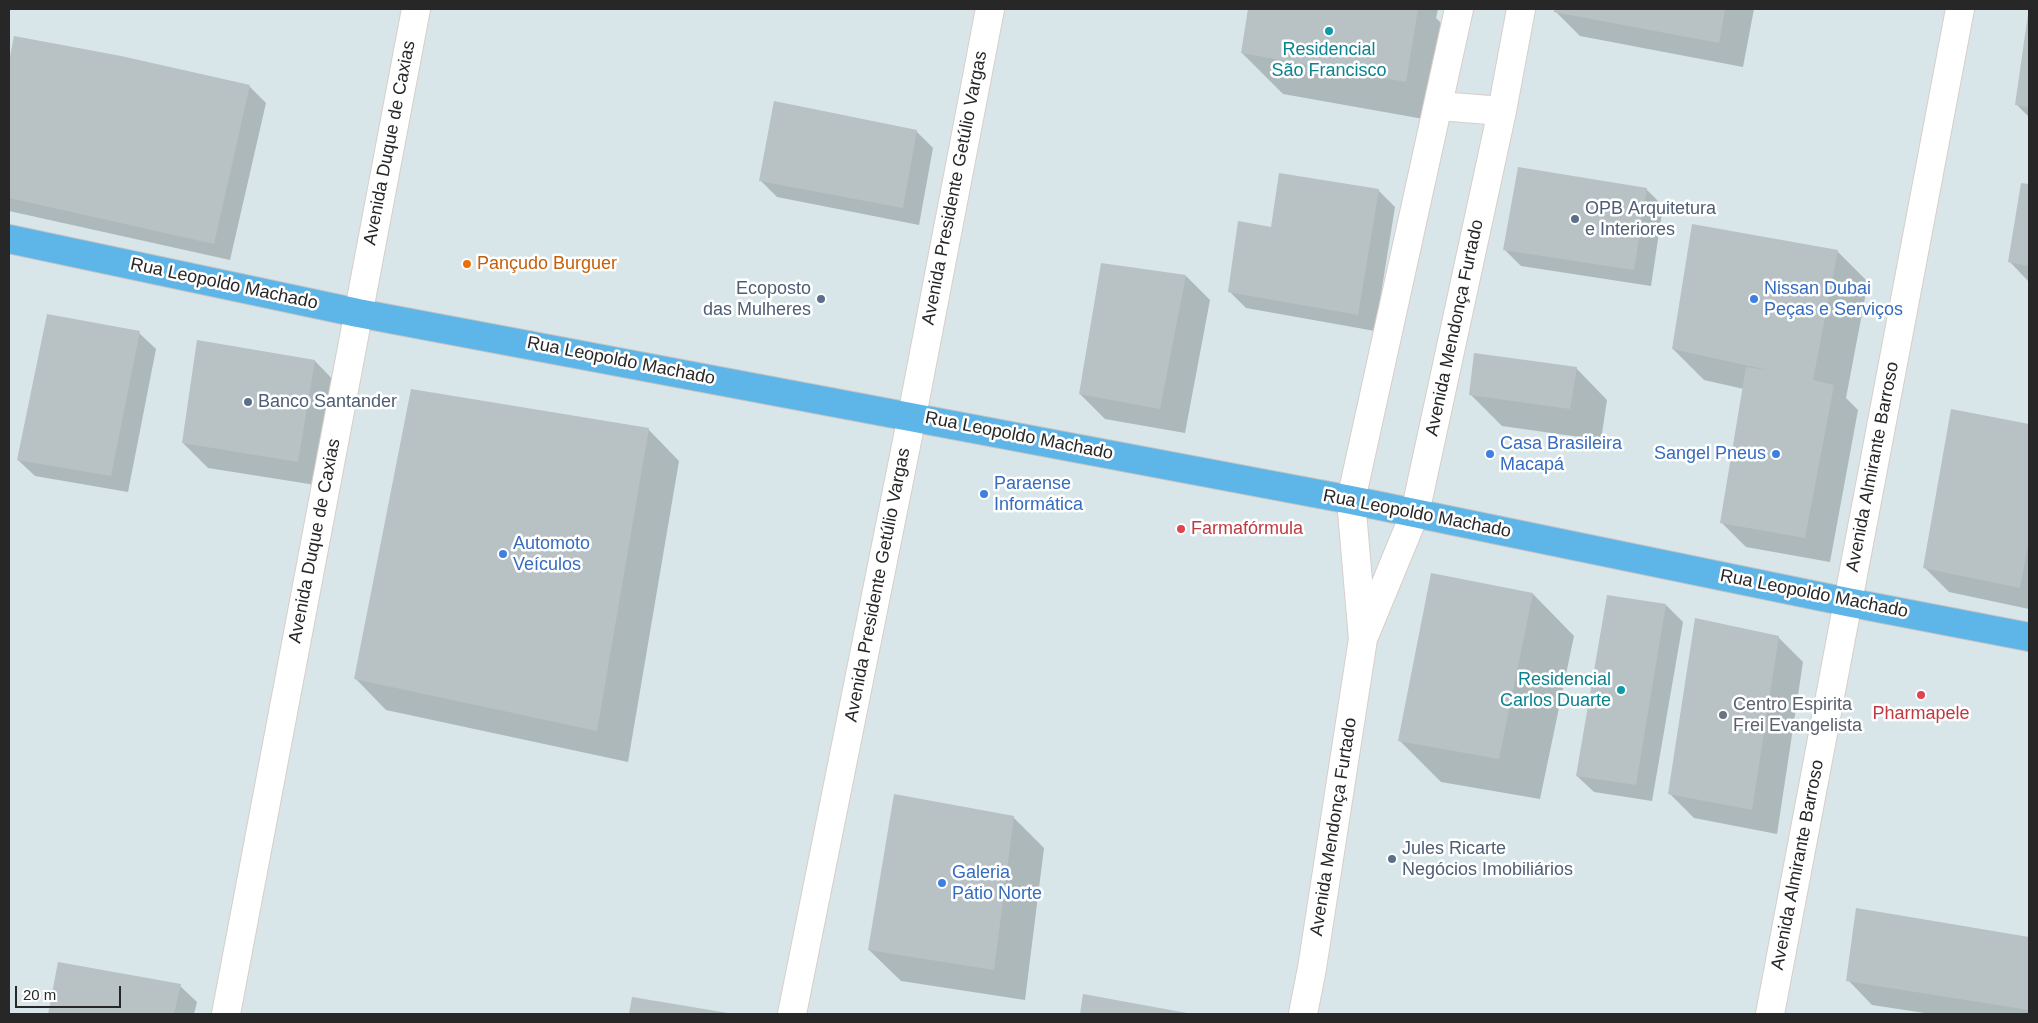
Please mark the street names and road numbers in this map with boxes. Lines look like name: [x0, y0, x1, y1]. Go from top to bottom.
street label: Avenida Duque de Caxias: [360, 39, 420, 247]
street label: Avenida Presidente Getúlio Vargas: [918, 49, 992, 327]
street label: Avenida Mendonça Furtado: [1421, 218, 1489, 438]
street label: Rua Leopoldo Machado: [128, 254, 320, 314]
street label: Rua Leopoldo Machado: [525, 332, 717, 390]
street label: Avenida Almirante Barroso: [1842, 360, 1904, 574]
street label: Rua Leopoldo Machado: [923, 407, 1115, 465]
street label: Avenida Duque de Caxias: [285, 437, 345, 645]
street label: Avenida Presidente Getúlio Vargas: [841, 446, 915, 724]
street label: Rua Leopoldo Machado: [1321, 485, 1513, 543]
street label: Rua Leopoldo Machado: [1718, 565, 1910, 623]
street label: Avenida Mendonça Furtado: [1306, 716, 1362, 938]
street label: Avenida Almirante Barroso: [1767, 758, 1829, 972]

